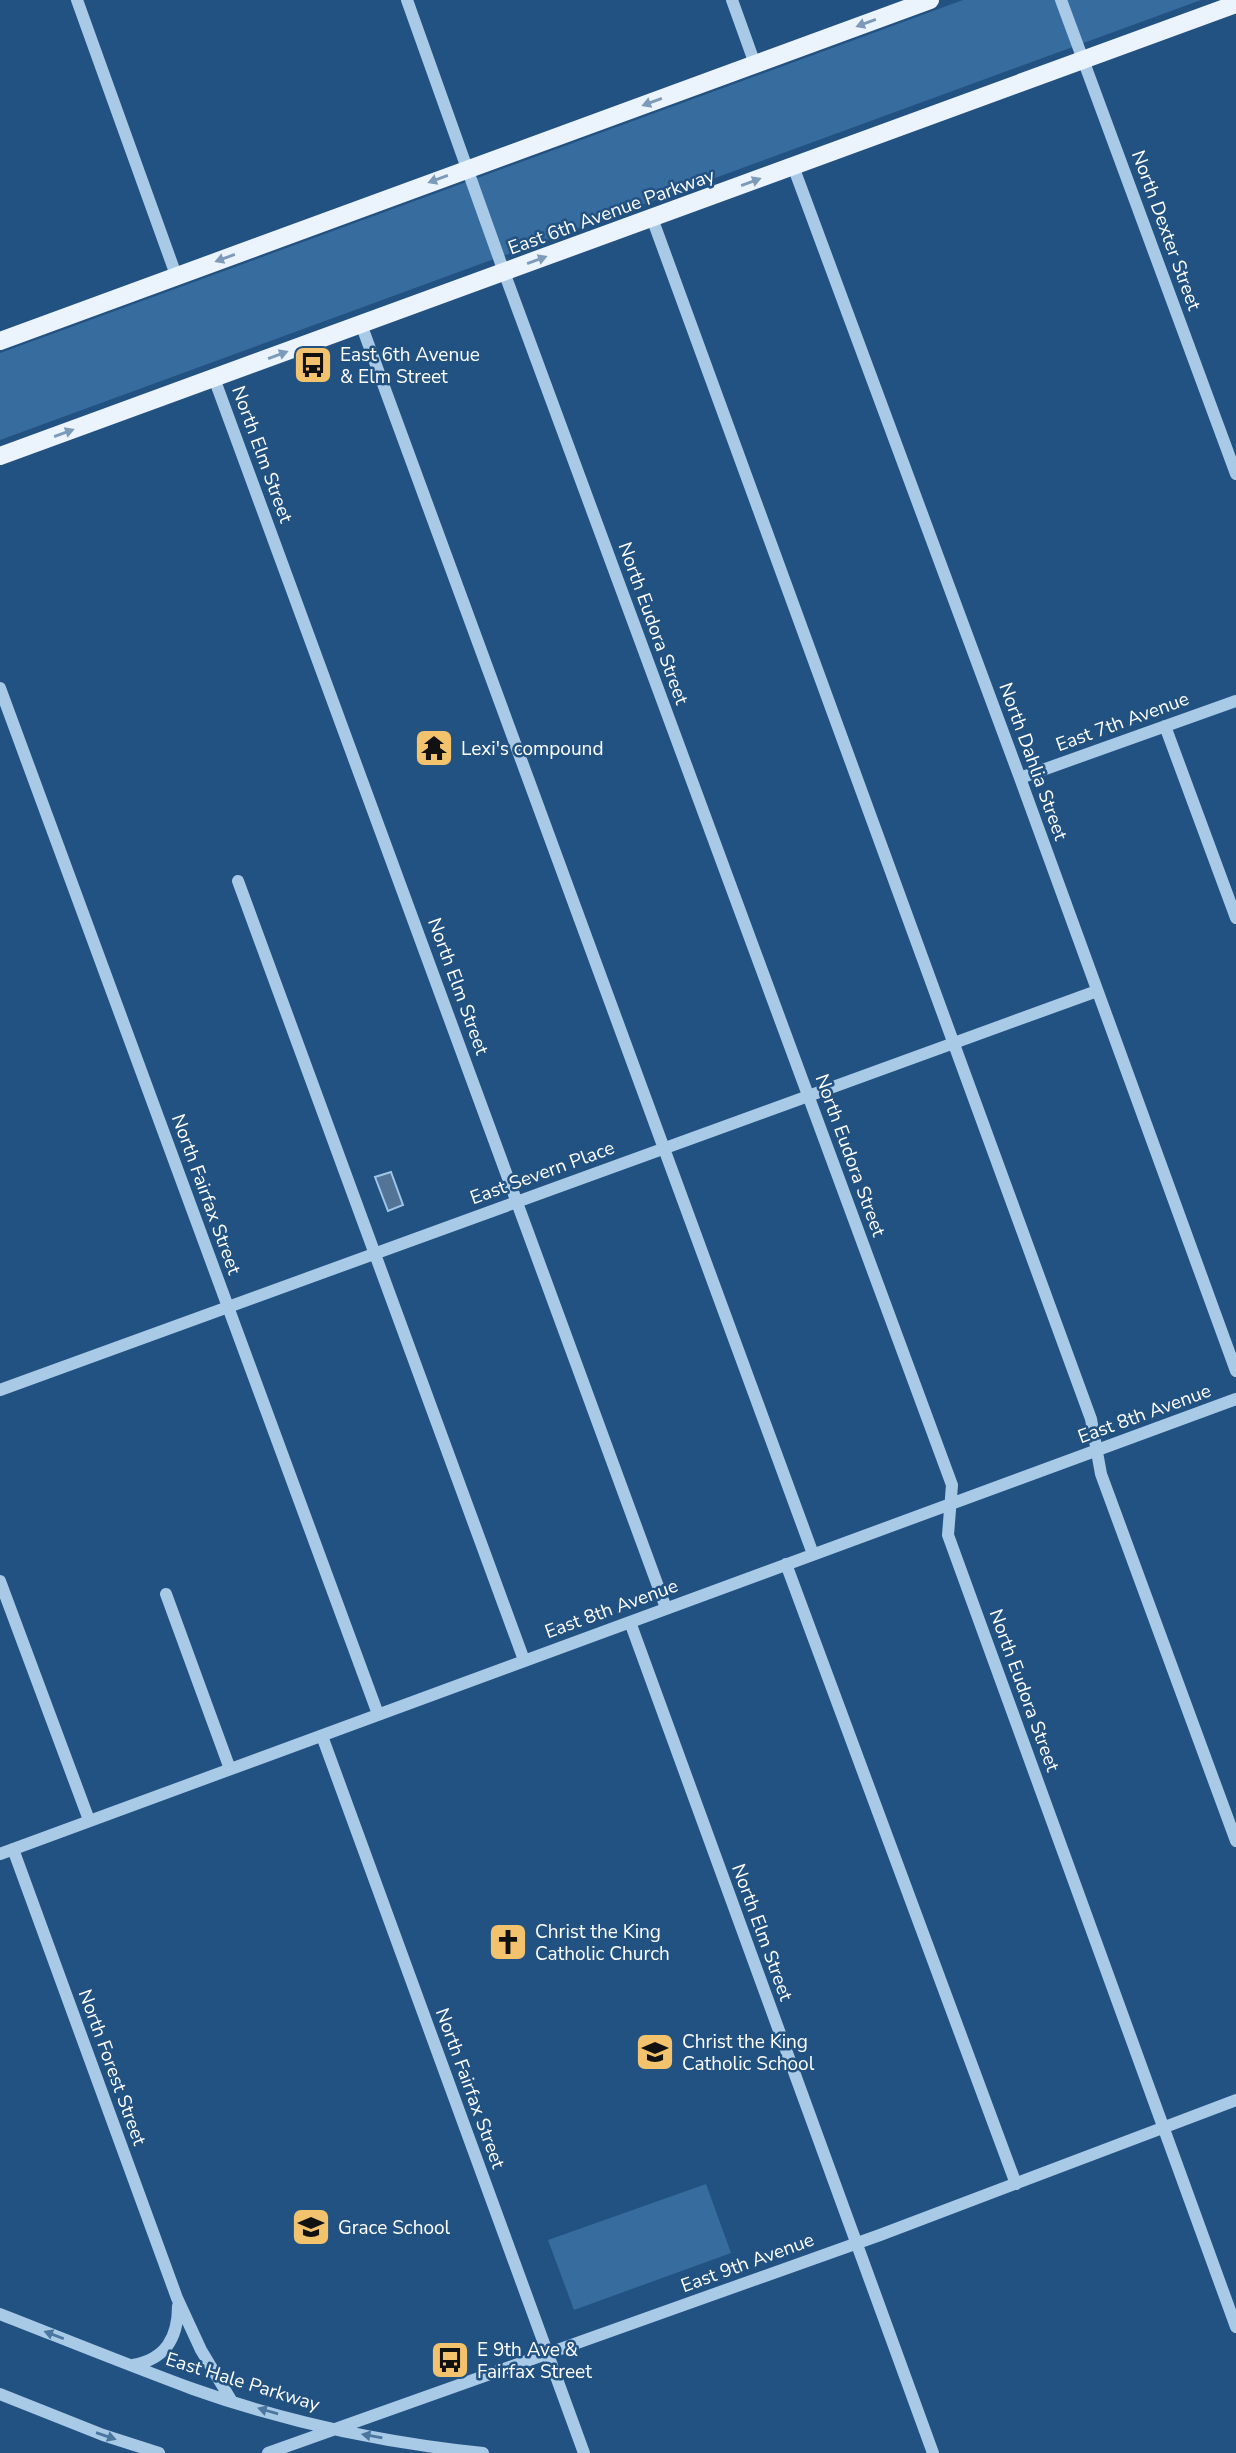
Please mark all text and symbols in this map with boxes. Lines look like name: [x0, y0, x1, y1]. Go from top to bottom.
one-way arrow: [855, 18, 876, 29]
one-way arrow: [642, 96, 663, 107]
street label: North Dexter Street: [1125, 147, 1207, 314]
street label: East 6th Avenue Parkway: [504, 162, 718, 261]
one-way arrow: [428, 174, 449, 185]
one-way arrow: [741, 176, 762, 187]
one-way arrow: [214, 253, 235, 264]
one-way arrow: [527, 254, 548, 265]
place label: East 6th Avenue & Elm Street: [340, 342, 480, 390]
bus stop icon: East 6th Avenue & Elm Street: [292, 344, 334, 386]
one-way arrow: [267, 349, 288, 360]
street label: North Elm Street: [225, 382, 299, 527]
one-way arrow: [54, 427, 75, 438]
street label: North Eudora Street: [612, 538, 695, 709]
street label: North Dahlia Street: [992, 679, 1074, 844]
street label: East 7th Avenue: [1052, 686, 1193, 758]
temple icon: Lexi's compound: [413, 727, 455, 769]
place label: Lexi's compound: [461, 736, 603, 762]
street label: North Elm Street: [421, 914, 495, 1059]
street label: North Eudora Street: [809, 1070, 892, 1241]
street label: North Fairfax Street: [165, 1110, 247, 1279]
street label: East Severn Place: [467, 1135, 618, 1211]
street label: East 8th Avenue: [1074, 1378, 1215, 1450]
street label: East 8th Avenue: [541, 1573, 682, 1645]
street label: North Eudora Street: [983, 1605, 1066, 1776]
street label: North Elm Street: [725, 1860, 799, 2005]
place label: Christ the King Catholic Church: [535, 1919, 670, 1967]
church icon: Christ the King Catholic Church: [487, 1921, 529, 1963]
street label: North Forest Street: [72, 1986, 152, 2149]
street label: North Fairfax Street: [429, 2004, 511, 2173]
place label: Christ the King Catholic School: [682, 2029, 815, 2077]
school or university icon: Christ the King Catholic School: [634, 2031, 676, 2073]
school or university icon: Grace School: [290, 2206, 332, 2248]
place label: Grace School: [338, 2215, 451, 2241]
street label: East 9th Avenue: [677, 2227, 818, 2299]
one-way arrow: [43, 2329, 64, 2340]
place label: E 9th Ave & Fairfax Street: [477, 2337, 592, 2385]
bus stop icon: E 9th Ave & Fairfax Street: [429, 2339, 471, 2381]
street label: East Hale Parkway: [162, 2346, 323, 2418]
one-way arrow: [257, 2406, 278, 2416]
one-way arrow: [361, 2430, 383, 2441]
one-way arrow: [96, 2431, 117, 2442]

